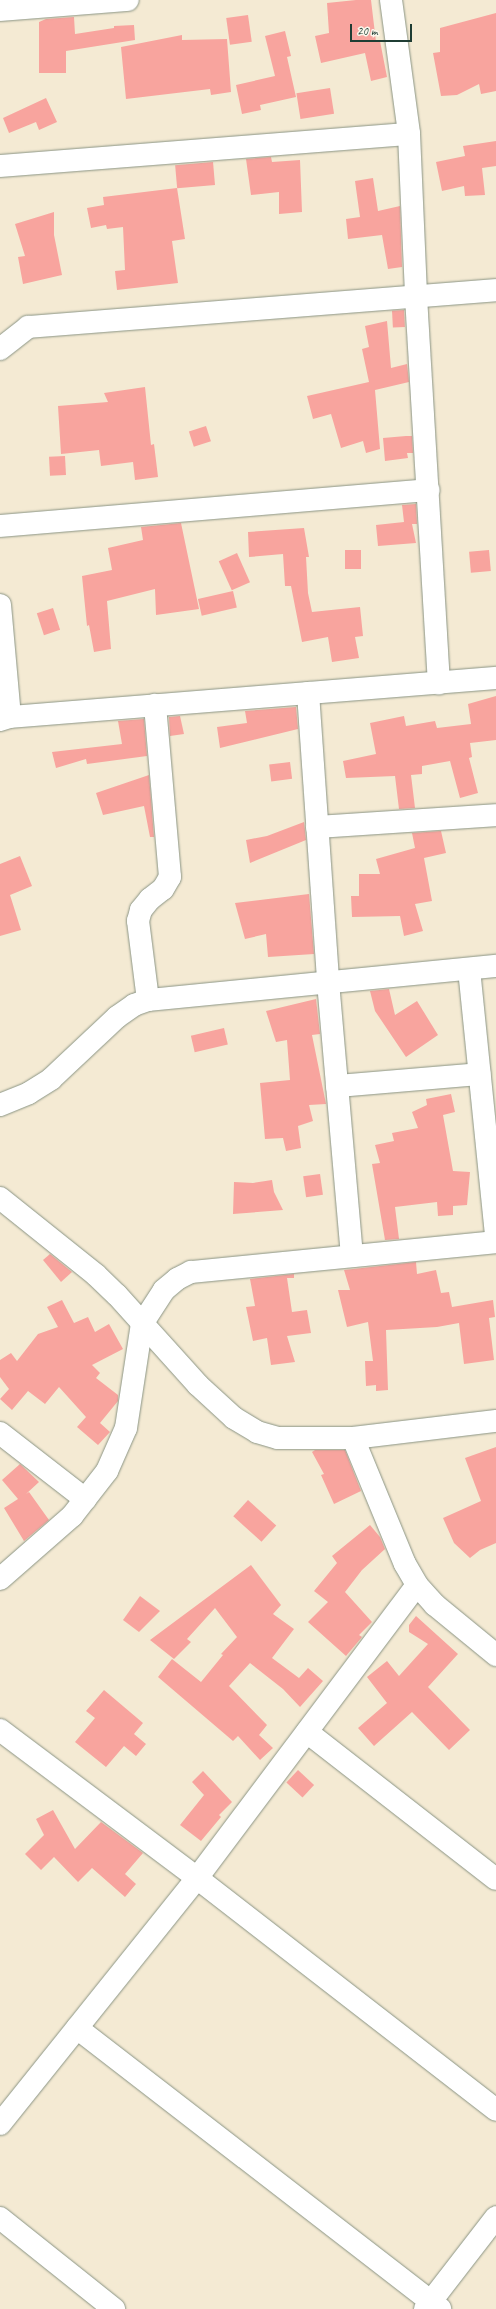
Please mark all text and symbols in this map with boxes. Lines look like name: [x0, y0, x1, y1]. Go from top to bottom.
scale bar: [352, 16, 414, 42]
text: 20 m: [357, 23, 377, 39]

